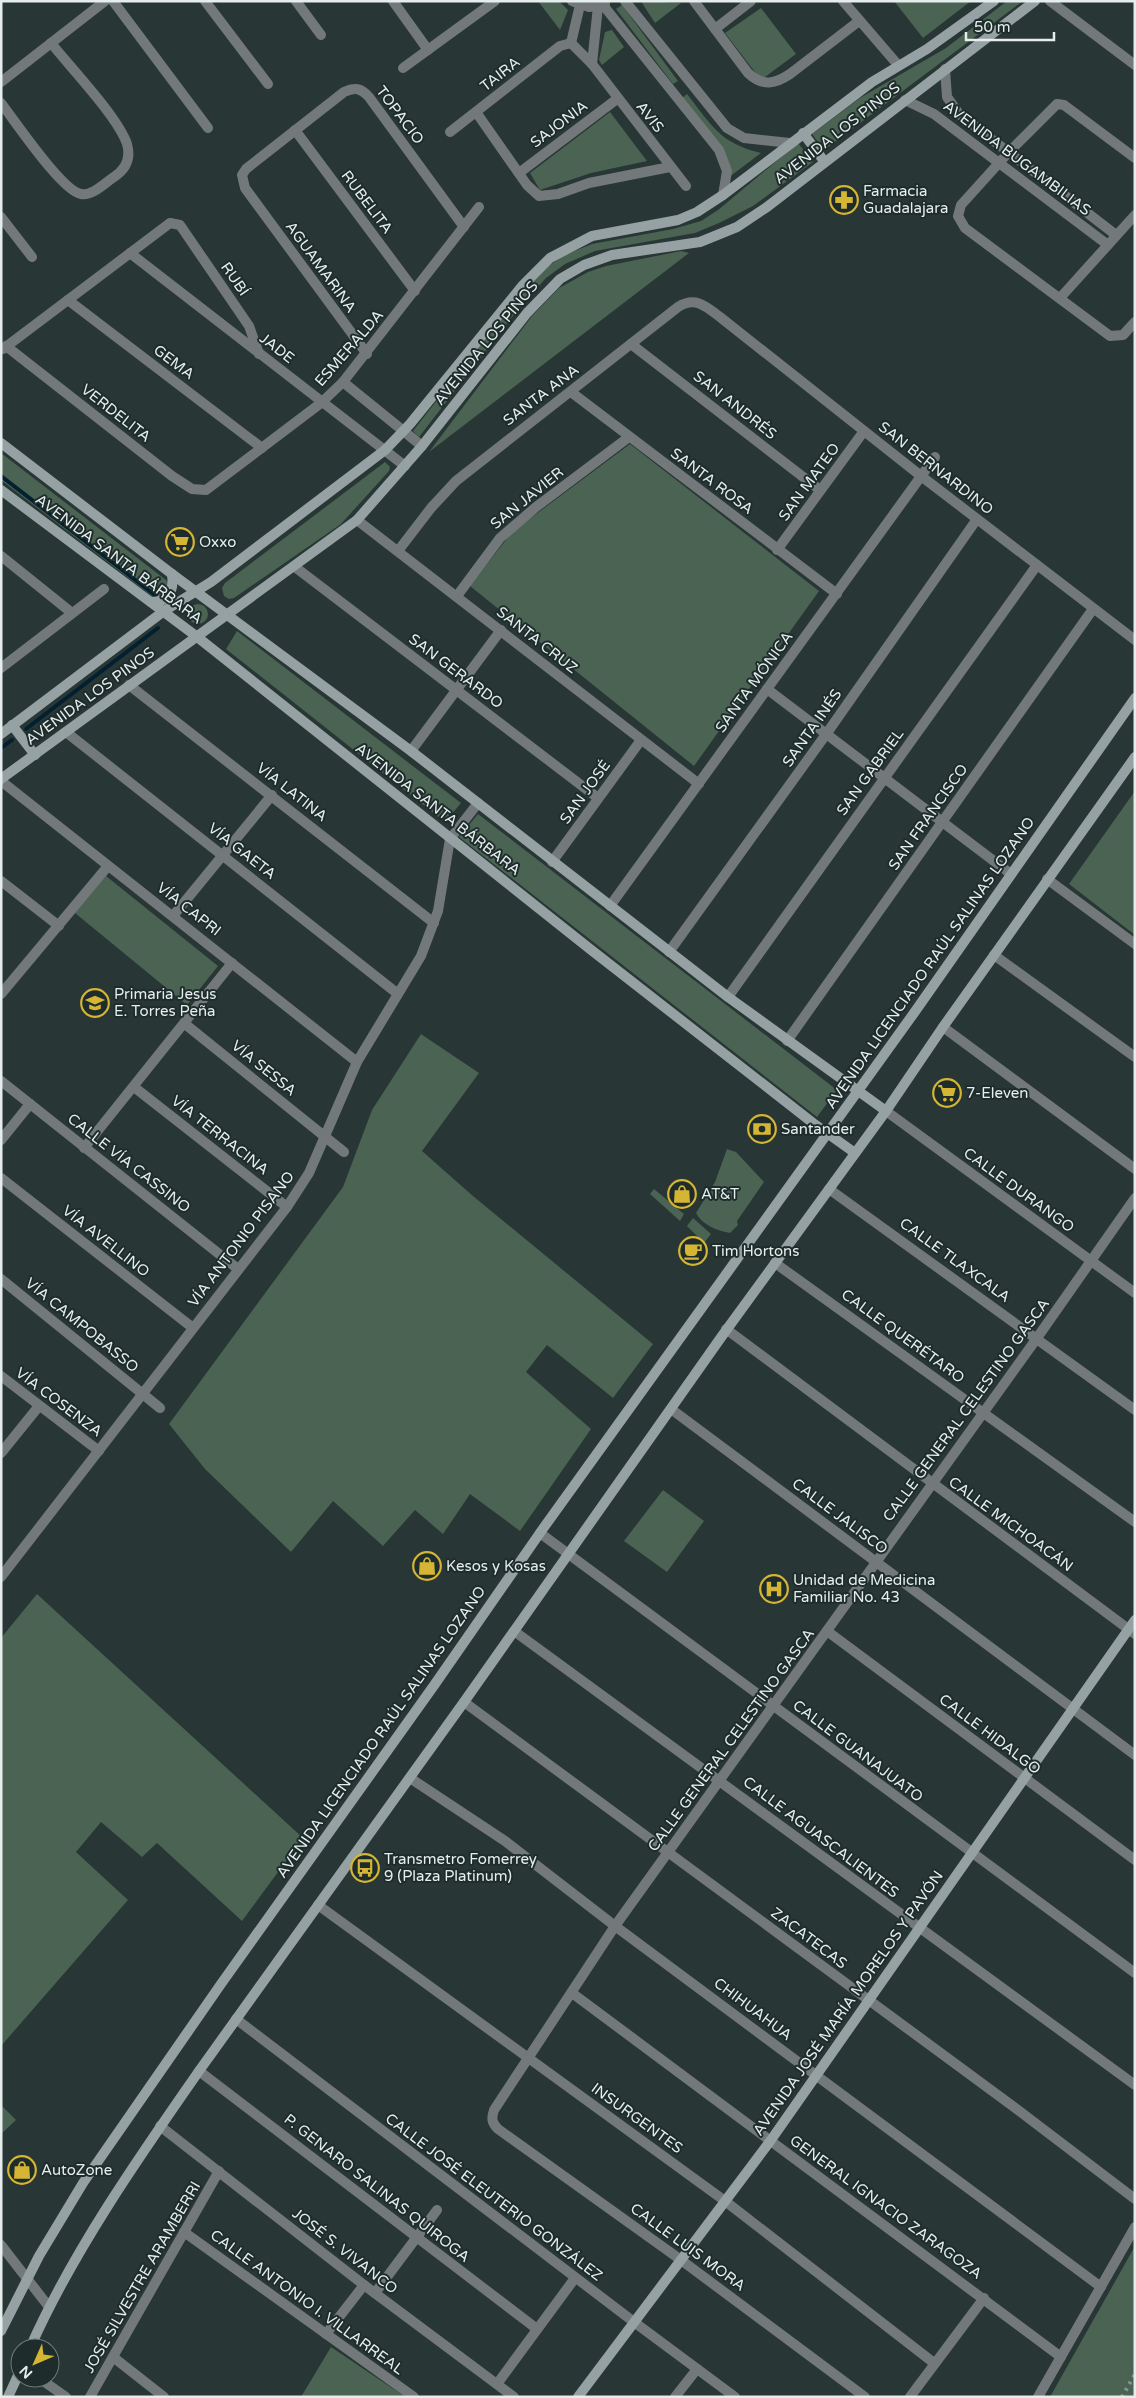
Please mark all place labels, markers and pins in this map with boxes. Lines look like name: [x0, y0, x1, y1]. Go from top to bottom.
place label: Farmacia Guadalajara: [863, 182, 948, 217]
pharmacy icon: Farmacia Guadalajara: [829, 185, 859, 215]
supermarket icon: Oxxo: [165, 527, 195, 557]
place label: Oxxo: [199, 533, 236, 551]
place label: Primaria Jesus E. Torres Peña: [114, 985, 216, 1020]
school or university icon: Primaria Jesus E. Torres Peña: [80, 988, 110, 1018]
supermarket icon: 7-Eleven: [932, 1078, 962, 1108]
place label: 7-Eleven: [966, 1084, 1028, 1102]
bank icon: Santander: [747, 1114, 777, 1144]
place label: Santander: [781, 1120, 855, 1138]
shop icon: AT&T: [667, 1179, 697, 1209]
place label: AT&T: [701, 1185, 739, 1203]
cafe icon: Tim Hortons: [678, 1236, 708, 1266]
place label: Tim Hortons: [712, 1242, 799, 1260]
shop icon: Kesos y Kosas: [412, 1551, 442, 1581]
place label: Kesos y Kosas: [446, 1557, 546, 1575]
place label: Unidad de Medicina Familiar No. 43: [793, 1571, 935, 1606]
hospital icon: Unidad de Medicina Familiar No. 43: [759, 1574, 789, 1604]
place label: Transmetro Fomerrey 9 (Plaza Platinum): [384, 1850, 537, 1885]
bus stop icon: Transmetro Fomerrey 9 (Plaza Platinum): [350, 1853, 380, 1883]
shop icon: AutoZone: [7, 2155, 37, 2185]
place label: AutoZone: [41, 2161, 112, 2179]

